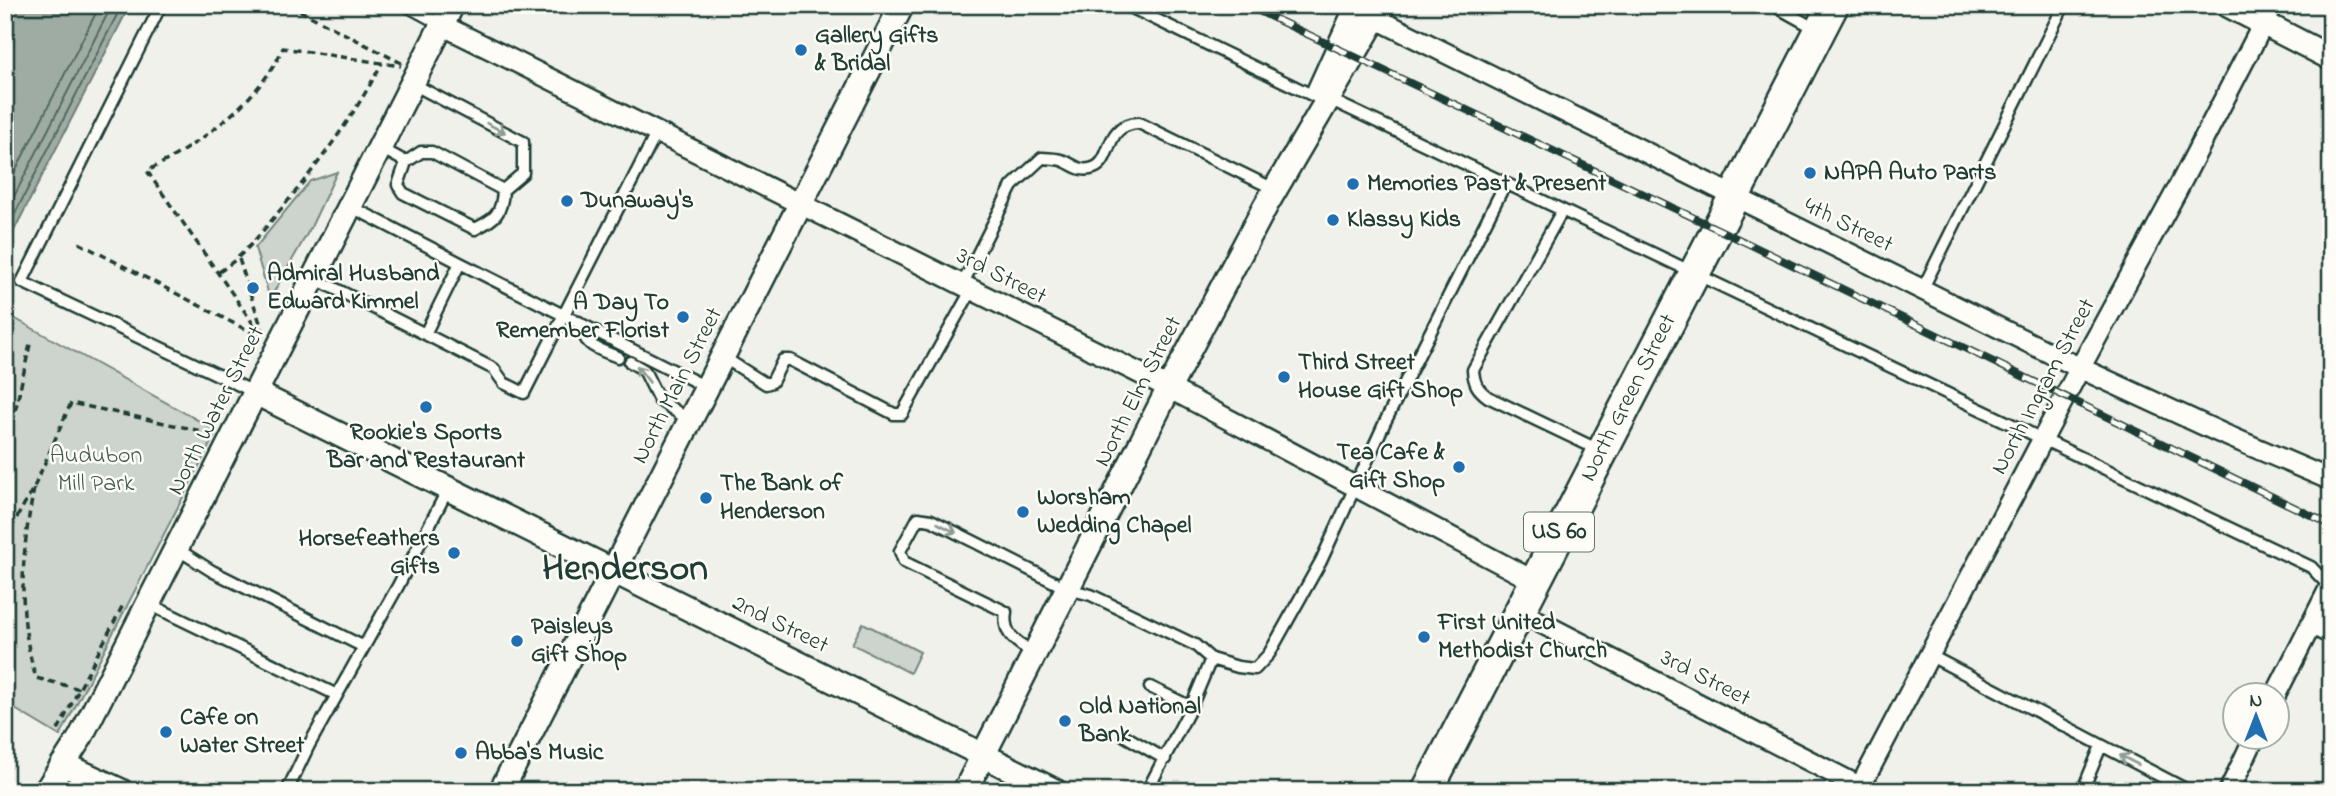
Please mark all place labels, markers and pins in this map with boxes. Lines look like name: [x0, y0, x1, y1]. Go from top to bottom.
place label: Gallery Gifts & Bridal: [814, 19, 938, 82]
marker: Gallery Gifts & Bridal: [793, 42, 809, 58]
place label: NAPA Auto Parts: [1824, 156, 1996, 191]
marker: NAPA Auto Parts: [1802, 165, 1818, 181]
place label: Memories Past & Present: [1367, 167, 1607, 202]
marker: Memories Past & Present: [1345, 176, 1361, 192]
place label: Dunaway's: [580, 184, 694, 220]
marker: Dunaway's: [559, 193, 575, 209]
place label: Klassy Kids: [1347, 203, 1461, 239]
marker: Klassy Kids: [1325, 212, 1341, 228]
place label: Admiral Husband Edward Kimmel: [267, 257, 440, 320]
marker: Admiral Husband Edward Kimmel: [245, 280, 261, 296]
place label: A Day To Remember Florist: [496, 286, 670, 349]
marker: A Day To Remember Florist: [675, 309, 691, 325]
place label: Third Street House Gift Shop: [1298, 346, 1463, 409]
marker: Third Street House Gift Shop: [1276, 369, 1292, 385]
marker: Rookie's Sports Bar and Restaurant: [418, 399, 434, 415]
place label: Rookie's Sports Bar and Restaurant: [326, 416, 526, 479]
place label: Tea Cafe & Gift Shop: [1337, 436, 1445, 499]
marker: Tea Cafe & Gift Shop: [1451, 459, 1467, 475]
place label: The Bank of Henderson: [720, 467, 844, 530]
place label: Worsham Wedding Chapel: [1037, 481, 1192, 545]
marker: The Bank of Henderson: [698, 490, 714, 506]
marker: Worsham Wedding Chapel: [1015, 504, 1031, 520]
place label: Horsefeathers Gifts: [298, 522, 440, 585]
marker: Horsefeathers Gifts: [446, 545, 462, 561]
place label: First United Methodist Church: [1437, 606, 1607, 669]
place label: Paisleys Gift Shop: [531, 610, 627, 673]
marker: First United Methodist Church: [1416, 629, 1432, 645]
marker: Paisleys Gift Shop: [509, 633, 525, 649]
place label: Old National Bank: [1078, 690, 1201, 753]
place label: Cafe on Water Street: [180, 701, 305, 764]
marker: Old National Bank: [1057, 713, 1073, 729]
marker: Cafe on Water Street: [158, 724, 174, 740]
place label: Abba's Music: [475, 736, 605, 771]
marker: Abba's Music: [453, 745, 469, 761]

